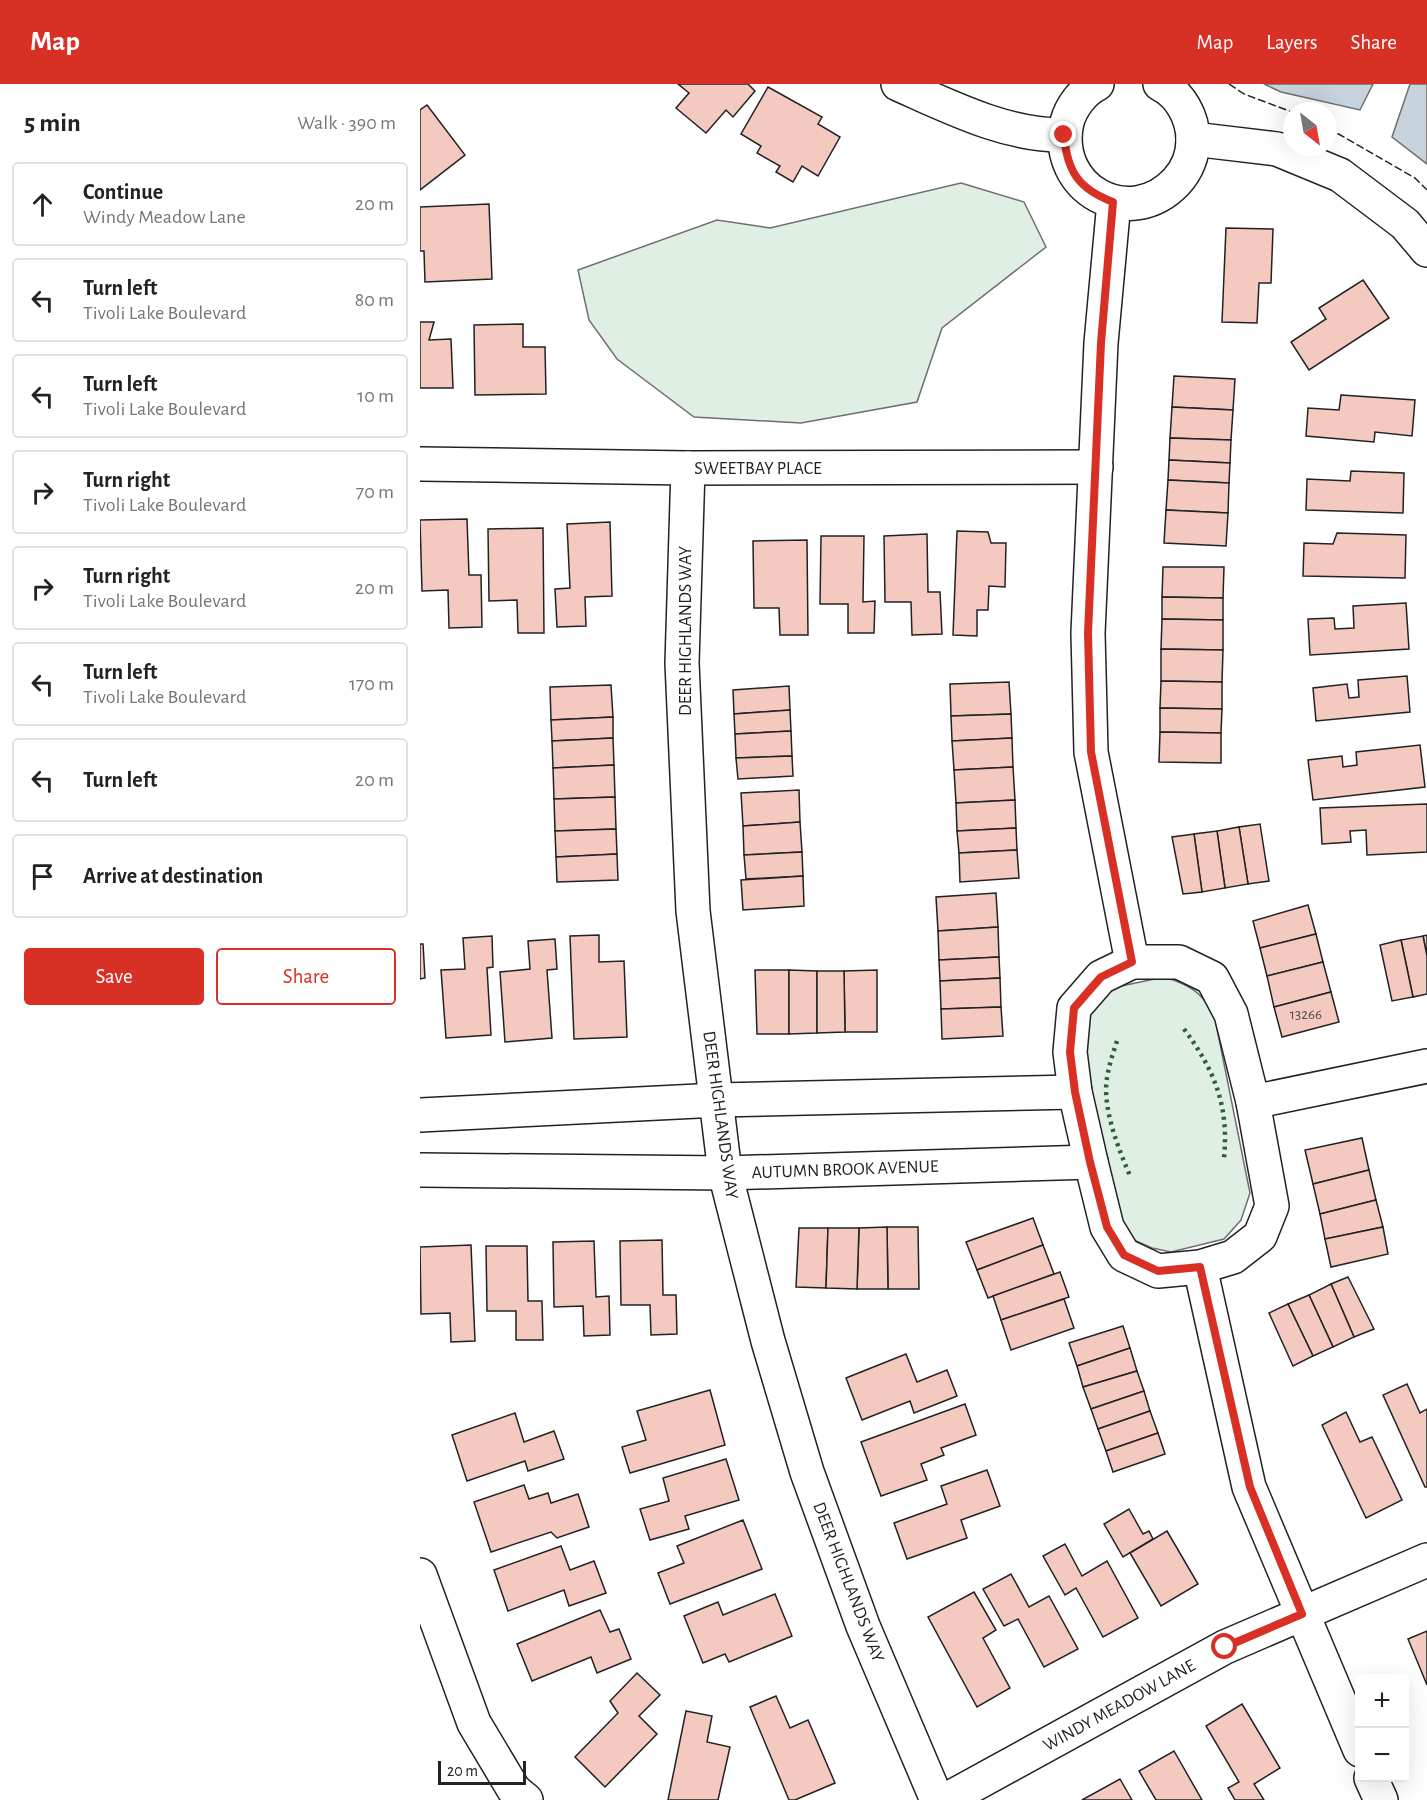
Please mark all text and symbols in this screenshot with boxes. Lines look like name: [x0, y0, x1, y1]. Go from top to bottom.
text: Map: [30, 28, 80, 56]
text: Map: [1197, 32, 1233, 53]
text: Layers: [1266, 32, 1317, 53]
text: Share: [1350, 32, 1397, 53]
north arrow: [1283, 102, 1337, 156]
text: 5 min: [24, 110, 81, 136]
text: Walk · 390 m: [297, 113, 396, 133]
route end: [1050, 121, 1076, 147]
text: Continue: [83, 181, 163, 203]
icon: ahead: [26, 188, 59, 221]
text: 20 m: [355, 194, 394, 214]
text: Windy Meadow Lane: [83, 207, 246, 227]
text: Turn left: [83, 277, 157, 299]
icon: left: [26, 284, 59, 317]
text: 80 m: [355, 290, 394, 310]
text: Tivoli Lake Boulevard: [83, 303, 246, 323]
text: Turn left: [83, 373, 157, 395]
icon: left: [26, 380, 59, 413]
text: 10 m: [357, 386, 394, 406]
text: Tivoli Lake Boulevard: [83, 399, 246, 419]
street label: SWEETBAY PLACE: [694, 460, 822, 478]
text: Turn right: [83, 469, 170, 491]
icon: right: [26, 476, 59, 509]
text: 70 m: [356, 482, 394, 502]
text: Tivoli Lake Boulevard: [83, 495, 246, 515]
street label: DEER HIGHLANDS WAY: [677, 546, 695, 716]
text: Turn right: [83, 565, 170, 587]
icon: right: [26, 572, 59, 605]
text: 20 m: [355, 578, 394, 598]
text: Tivoli Lake Boulevard: [83, 591, 246, 611]
text: Turn left: [83, 661, 157, 683]
icon: left: [26, 668, 59, 701]
text: 170 m: [349, 674, 394, 694]
text: Tivoli Lake Boulevard: [83, 687, 246, 707]
icon: left: [26, 764, 59, 797]
text: Turn left: [83, 769, 157, 791]
text: 20 m: [355, 770, 394, 790]
icon: arrive: [26, 860, 59, 893]
text: Arrive at destination: [83, 865, 263, 887]
button: Save: [24, 948, 204, 1005]
button: Share: [216, 948, 396, 1005]
house number: 13266: [1290, 1007, 1322, 1022]
street label: DEER HIGHLANDS WAY: [699, 1030, 741, 1201]
street label: AUTUMN BROOK AVENUE: [751, 1158, 939, 1182]
street label: DEER HIGHLANDS WAY: [809, 1500, 887, 1665]
route start: [1211, 1633, 1237, 1659]
street label: WINDY MEADOW LANE: [1040, 1656, 1199, 1755]
map controls: [1355, 1674, 1409, 1782]
button: +: [1355, 1674, 1409, 1728]
button: −: [1355, 1728, 1409, 1782]
scale bar: [438, 1758, 526, 1786]
text: 20 m: [447, 1763, 478, 1779]

